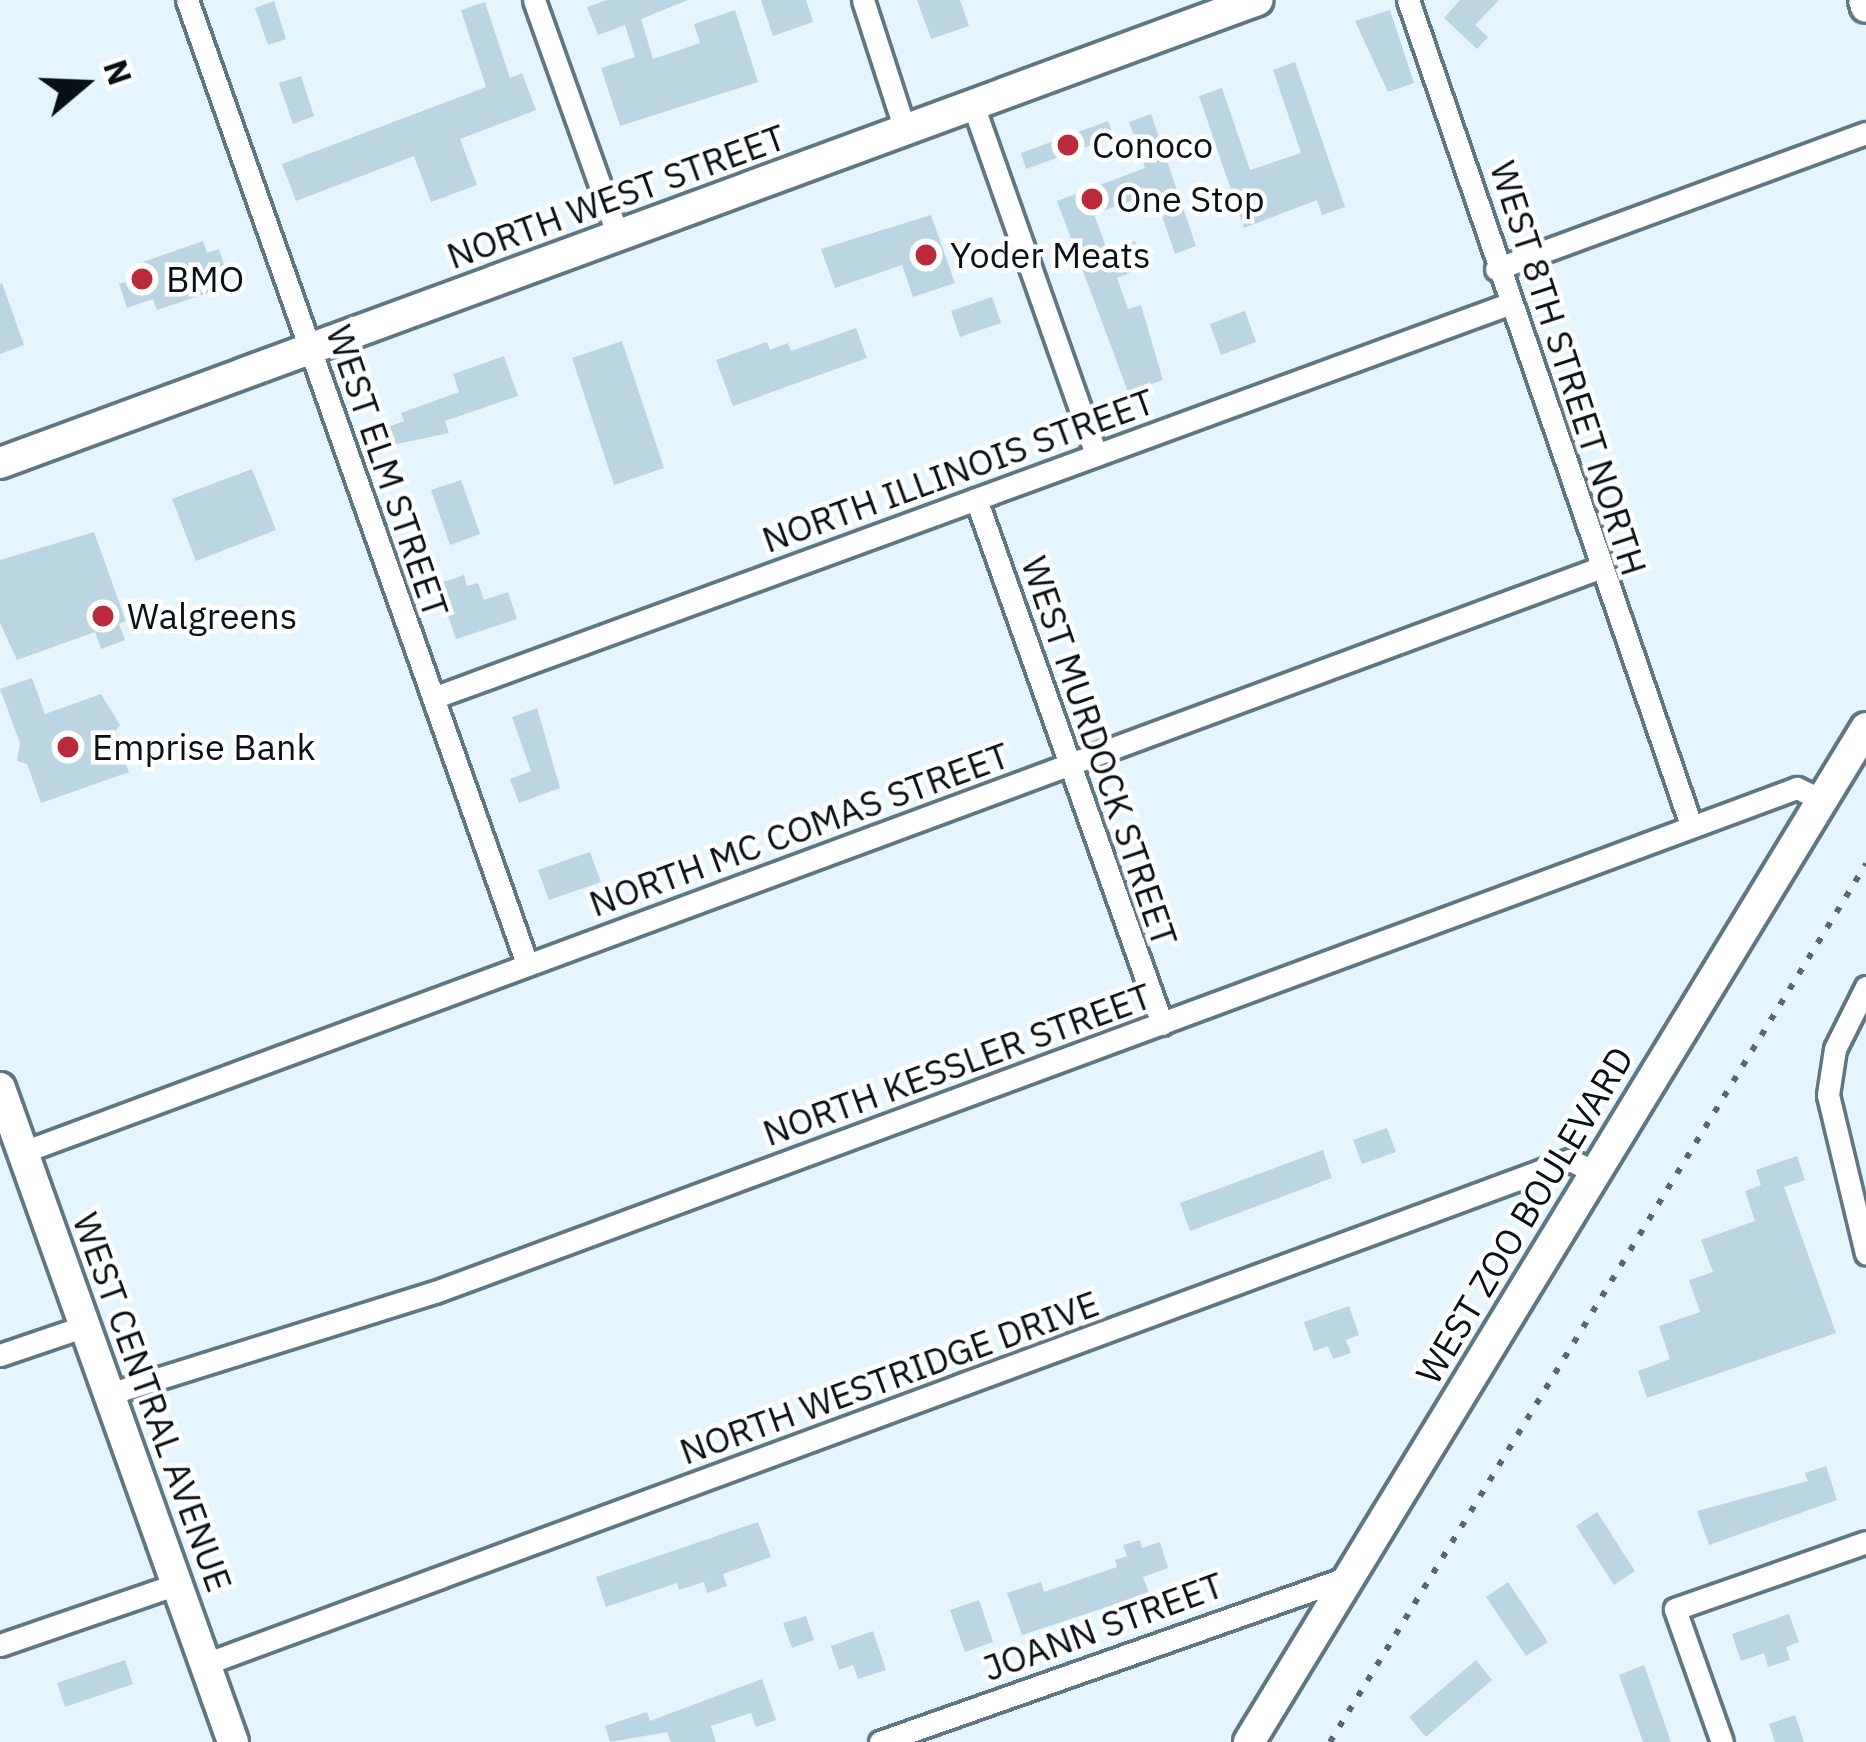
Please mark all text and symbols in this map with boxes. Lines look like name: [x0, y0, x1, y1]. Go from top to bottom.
north arrow: [24, 24, 144, 144]
text: N: [94, 54, 143, 90]
street label: NORTH WEST STREET: [441, 115, 791, 277]
place label: Conoco: [1092, 123, 1213, 167]
marker: Conoco: [1055, 132, 1081, 158]
street label: WEST 8TH STREET NORTH: [1482, 155, 1656, 581]
place label: One Stop: [1116, 177, 1265, 221]
marker: One Stop: [1079, 186, 1105, 212]
place label: Yoder Meats: [950, 233, 1150, 277]
marker: Yoder Meats: [913, 242, 939, 268]
place label: BMO: [166, 257, 244, 301]
marker: BMO: [129, 266, 155, 292]
street label: WEST ELM STREET: [318, 319, 458, 623]
street label: NORTH ILLINOIS STREET: [756, 379, 1160, 561]
street label: WEST MURDOCK STREET: [1013, 550, 1187, 952]
place label: Walgreens: [127, 594, 297, 638]
marker: Walgreens: [90, 603, 116, 629]
place label: Emprise Bank: [92, 725, 315, 769]
street label: NORTH MC COMAS STREET: [583, 733, 1015, 925]
marker: Emprise Bank: [55, 734, 81, 760]
street label: NORTH KESSLER STREET: [757, 974, 1157, 1154]
street label: WEST ZOO BOULEVARD: [1406, 1039, 1642, 1391]
street label: WEST CENTRAL AVENUE: [64, 1207, 242, 1597]
street label: NORTH WESTRIDGE DRIVE: [674, 1281, 1104, 1473]
street label: JOANN STREET: [977, 1563, 1229, 1689]

